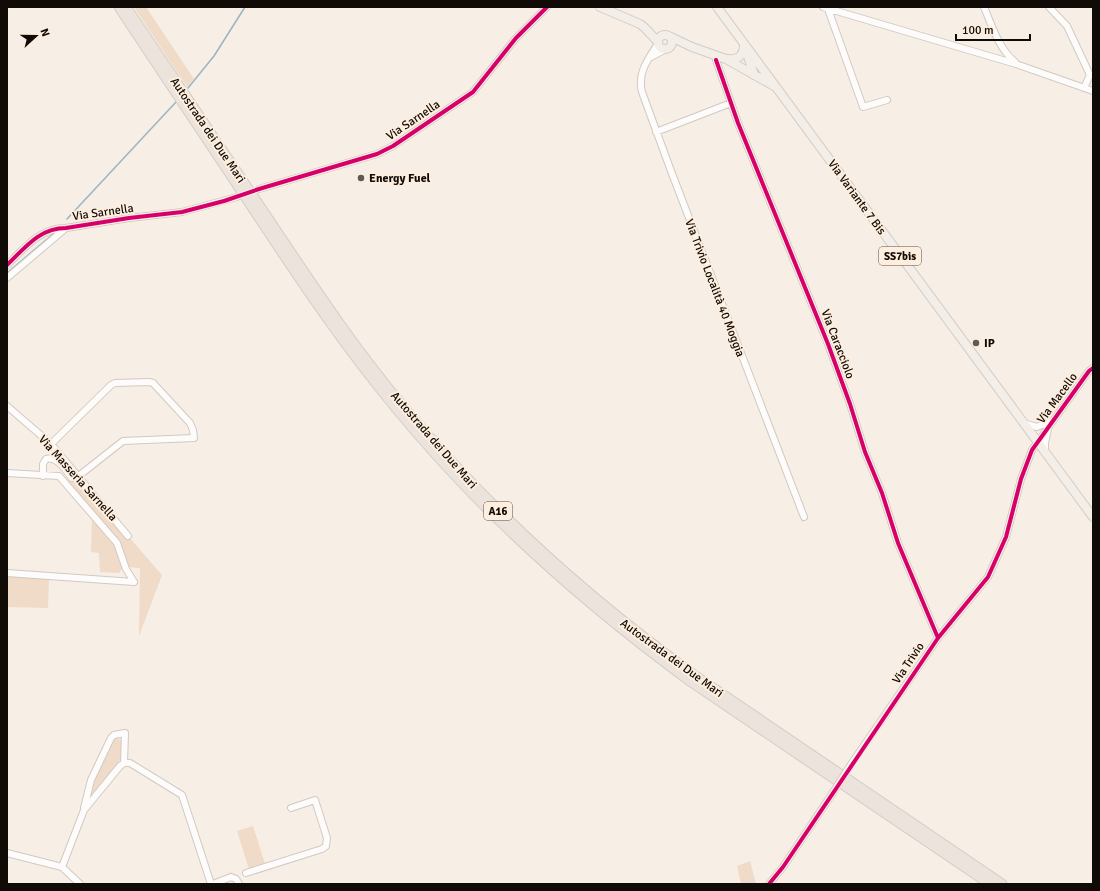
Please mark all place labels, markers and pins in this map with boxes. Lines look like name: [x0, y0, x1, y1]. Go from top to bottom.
place label: Energy Fuel: [369, 171, 431, 186]
marker: Energy Fuel: [356, 173, 366, 183]
place label: IP: [984, 336, 995, 351]
marker: IP: [971, 338, 981, 348]

